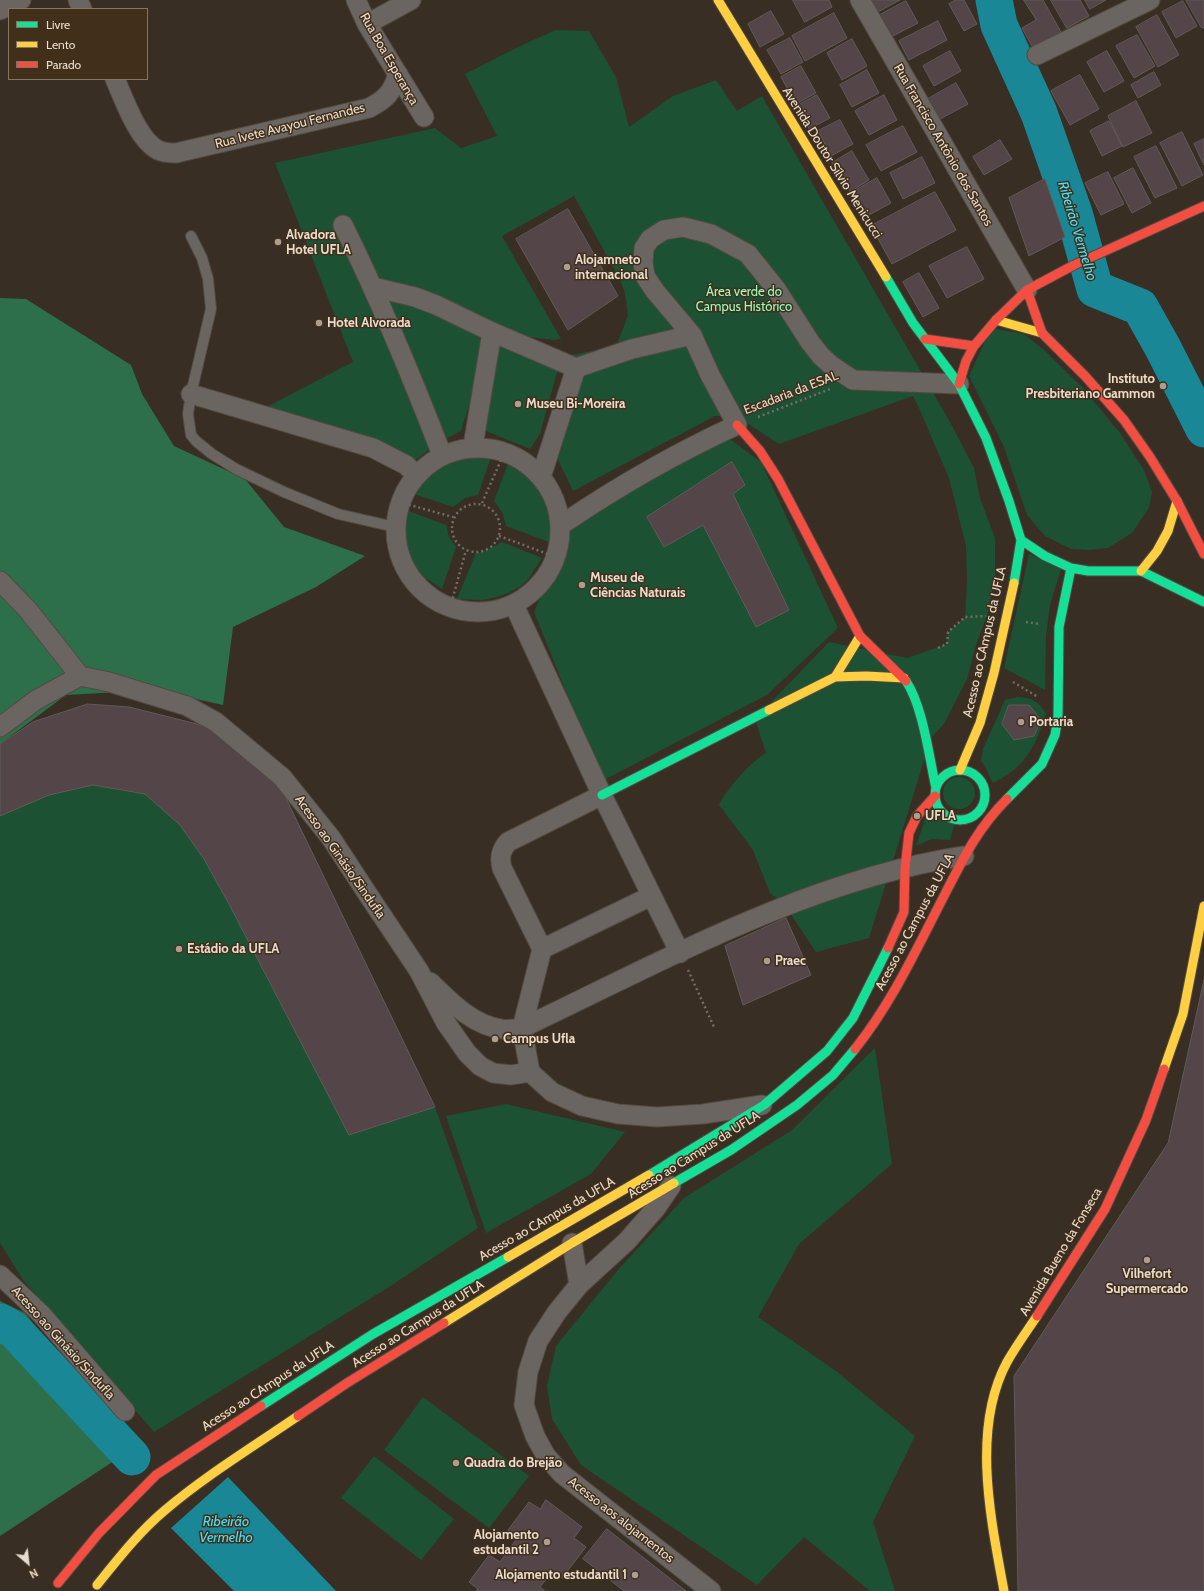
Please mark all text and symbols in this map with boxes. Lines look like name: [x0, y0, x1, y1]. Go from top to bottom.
legend: [8, 8, 148, 80]
street label: Rua Boa Esperança: [356, 10, 422, 108]
text: Livre: [46, 17, 70, 32]
text: Lento: [46, 37, 75, 52]
text: Parado: [46, 57, 81, 72]
street label: Rua Francisco Antônio dos Santos: [890, 61, 996, 229]
street label: Avenida Doutor Sílvio Menicucci: [779, 84, 885, 242]
street label: Rua Ivete Avayou Fernandes: [213, 100, 367, 152]
water label: Ribeirão Vermelho: [1054, 179, 1100, 283]
place label: Alvadora Hotel UFLA: [286, 227, 351, 258]
marker: Alvadora Hotel UFLA: [273, 237, 283, 247]
place label: Alojamneto internacional: [575, 252, 648, 283]
marker: Alojamneto internacional: [562, 262, 572, 272]
park label: Área verde do Campus Histórico: [696, 284, 792, 315]
place label: Hotel Alvorada: [327, 315, 411, 331]
marker: Hotel Alvorada: [314, 318, 324, 328]
street label: Escadaria da ESAL: [742, 368, 840, 418]
place label: Instituto Presbiteriano Gammon: [1026, 371, 1155, 402]
marker: Instituto Presbiteriano Gammon: [1158, 381, 1168, 391]
place label: Museu Bi-Moreira: [526, 396, 626, 412]
marker: Museu Bi-Moreira: [513, 399, 523, 409]
street label: Acesso ao CAmpus da UFLA: [960, 565, 1010, 719]
place label: Museu de Ciências Naturais: [590, 570, 686, 601]
marker: Museu de Ciências Naturais: [577, 580, 587, 590]
place label: Portaria: [1029, 714, 1073, 730]
marker: Portaria: [1016, 717, 1026, 727]
street label: Acesso ao Ginásio/Sindufla: [291, 792, 389, 922]
place label: UFLA: [925, 808, 956, 824]
marker: UFLA: [912, 811, 922, 821]
street label: Acesso ao Campus da UFLA: [872, 851, 958, 993]
place label: Estádio da UFLA: [187, 941, 279, 957]
marker: Estádio da UFLA: [174, 944, 184, 954]
place label: Praec: [775, 953, 806, 969]
marker: Praec: [762, 956, 772, 966]
place label: Campus Ufla: [503, 1031, 575, 1047]
marker: Campus Ufla: [490, 1034, 500, 1044]
street label: Acesso ao Campus da UFLA: [625, 1108, 763, 1202]
street label: Acesso ao CAmpus da UFLA: [476, 1174, 618, 1264]
street label: Avenida Bueno da Fonseca: [1017, 1185, 1105, 1319]
marker: Vilhefort Supermercado: [1142, 1255, 1152, 1265]
place label: Vilhefort Supermercado: [1106, 1266, 1188, 1297]
street label: Acesso ao Campus da UFLA: [349, 1277, 487, 1371]
street label: Acesso ao Ginásio/Sindufla: [8, 1283, 118, 1403]
street label: Acesso ao CAmpus da UFLA: [199, 1337, 337, 1435]
place label: Quadra do Brejão: [464, 1455, 562, 1471]
marker: Quadra do Brejão: [451, 1458, 461, 1468]
street label: Acesso aos alojamentos: [565, 1474, 677, 1566]
water label: Ribeirão Vermelho: [199, 1514, 253, 1546]
place label: Alojamento estudantil 2: [473, 1527, 539, 1558]
marker: Alojamento estudantil 2: [542, 1537, 552, 1547]
north arrow: [8, 1543, 48, 1583]
text: N: [27, 1566, 40, 1582]
place label: Alojamento estudantil 1: [495, 1567, 627, 1583]
marker: Alojamento estudantil 1: [630, 1570, 640, 1580]

